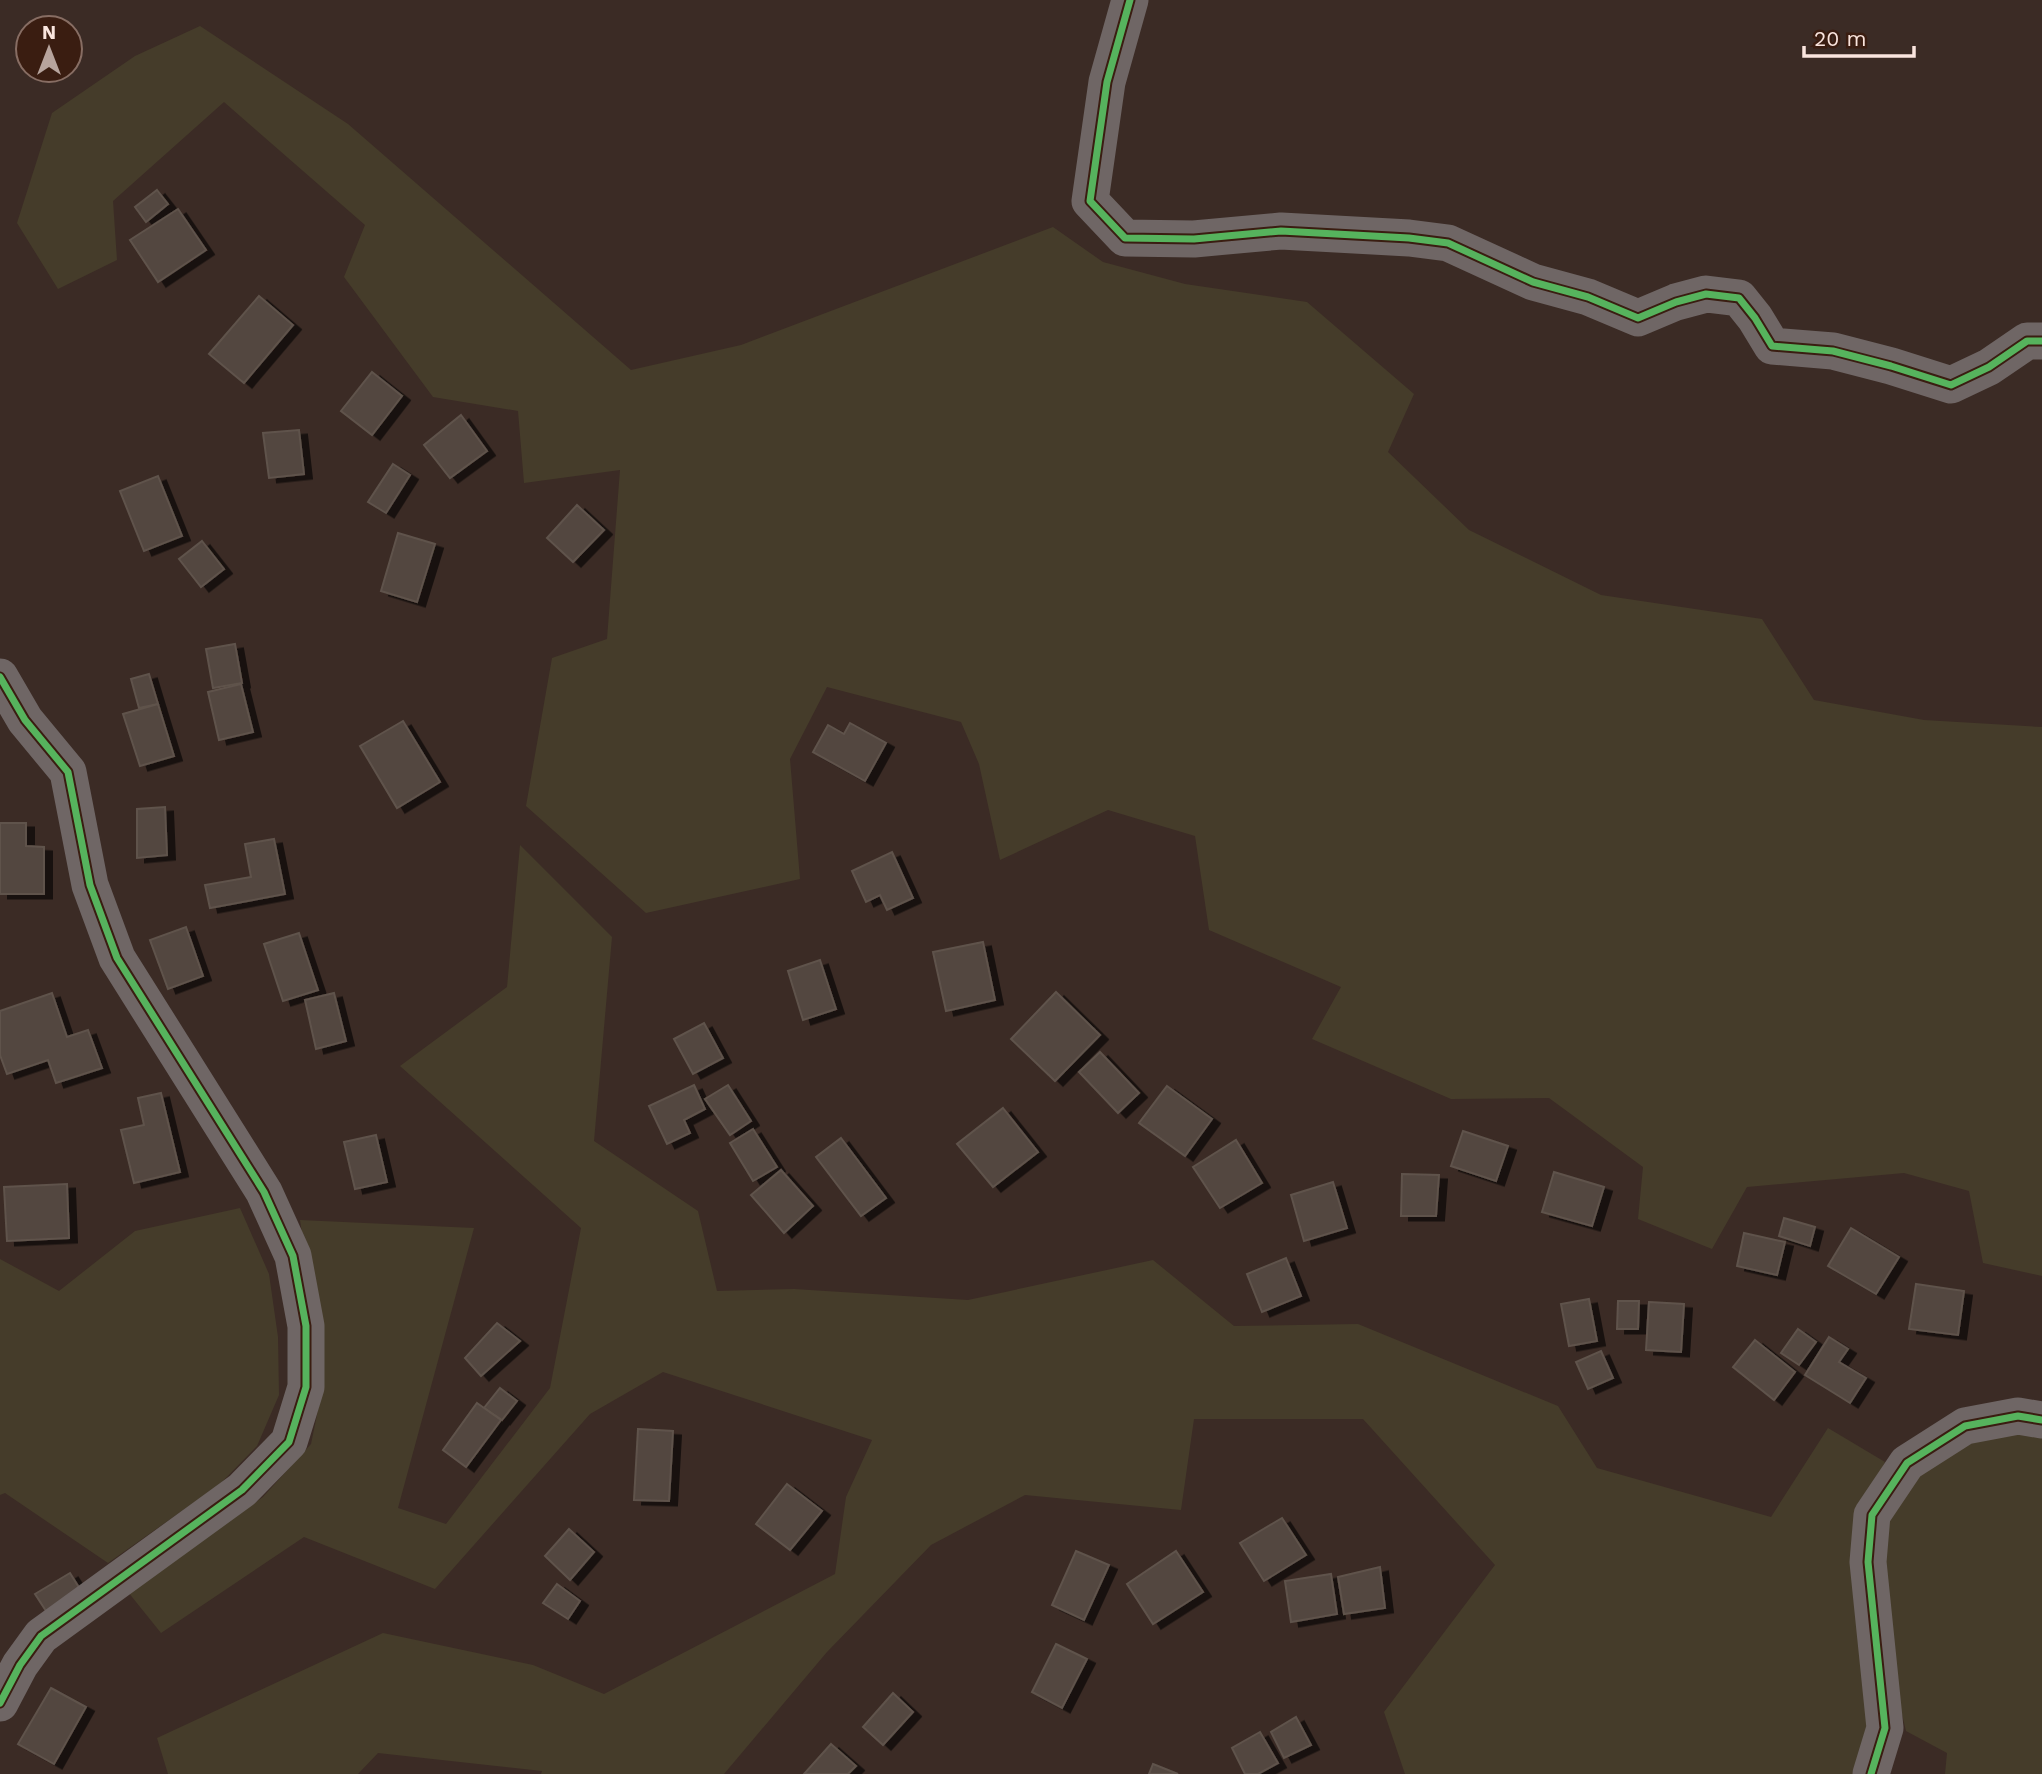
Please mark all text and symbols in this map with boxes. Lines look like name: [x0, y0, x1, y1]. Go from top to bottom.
north arrow: [14, 14, 84, 84]
scale bar: [1804, 14, 1914, 58]
text: N: [42, 21, 56, 44]
text: 20 m: [1814, 26, 1866, 51]

